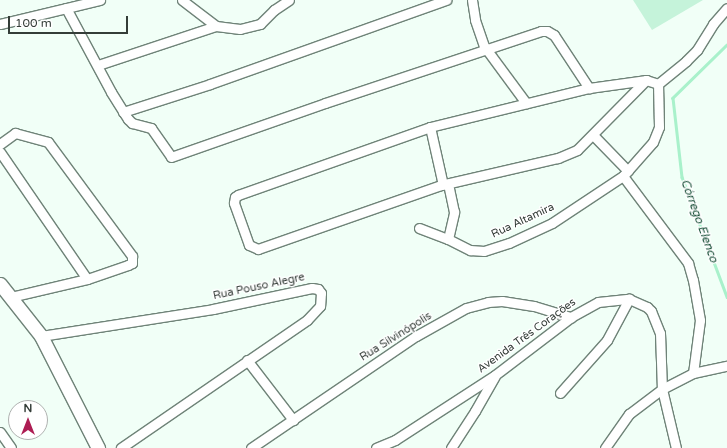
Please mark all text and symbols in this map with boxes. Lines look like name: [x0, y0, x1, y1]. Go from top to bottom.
scale bar: [10, 8, 130, 34]
text: 100 m: [15, 16, 52, 30]
water label: Córrego Elenco: [677, 177, 721, 265]
street label: Rua Altamira: [489, 201, 557, 241]
street label: Rua Pouso Alegre: [212, 271, 306, 303]
street label: Avenida Três Corações: [475, 296, 579, 376]
street label: Rua Silvinópolis: [358, 310, 434, 364]
north arrow: [8, 400, 48, 440]
text: N: [24, 402, 32, 415]

